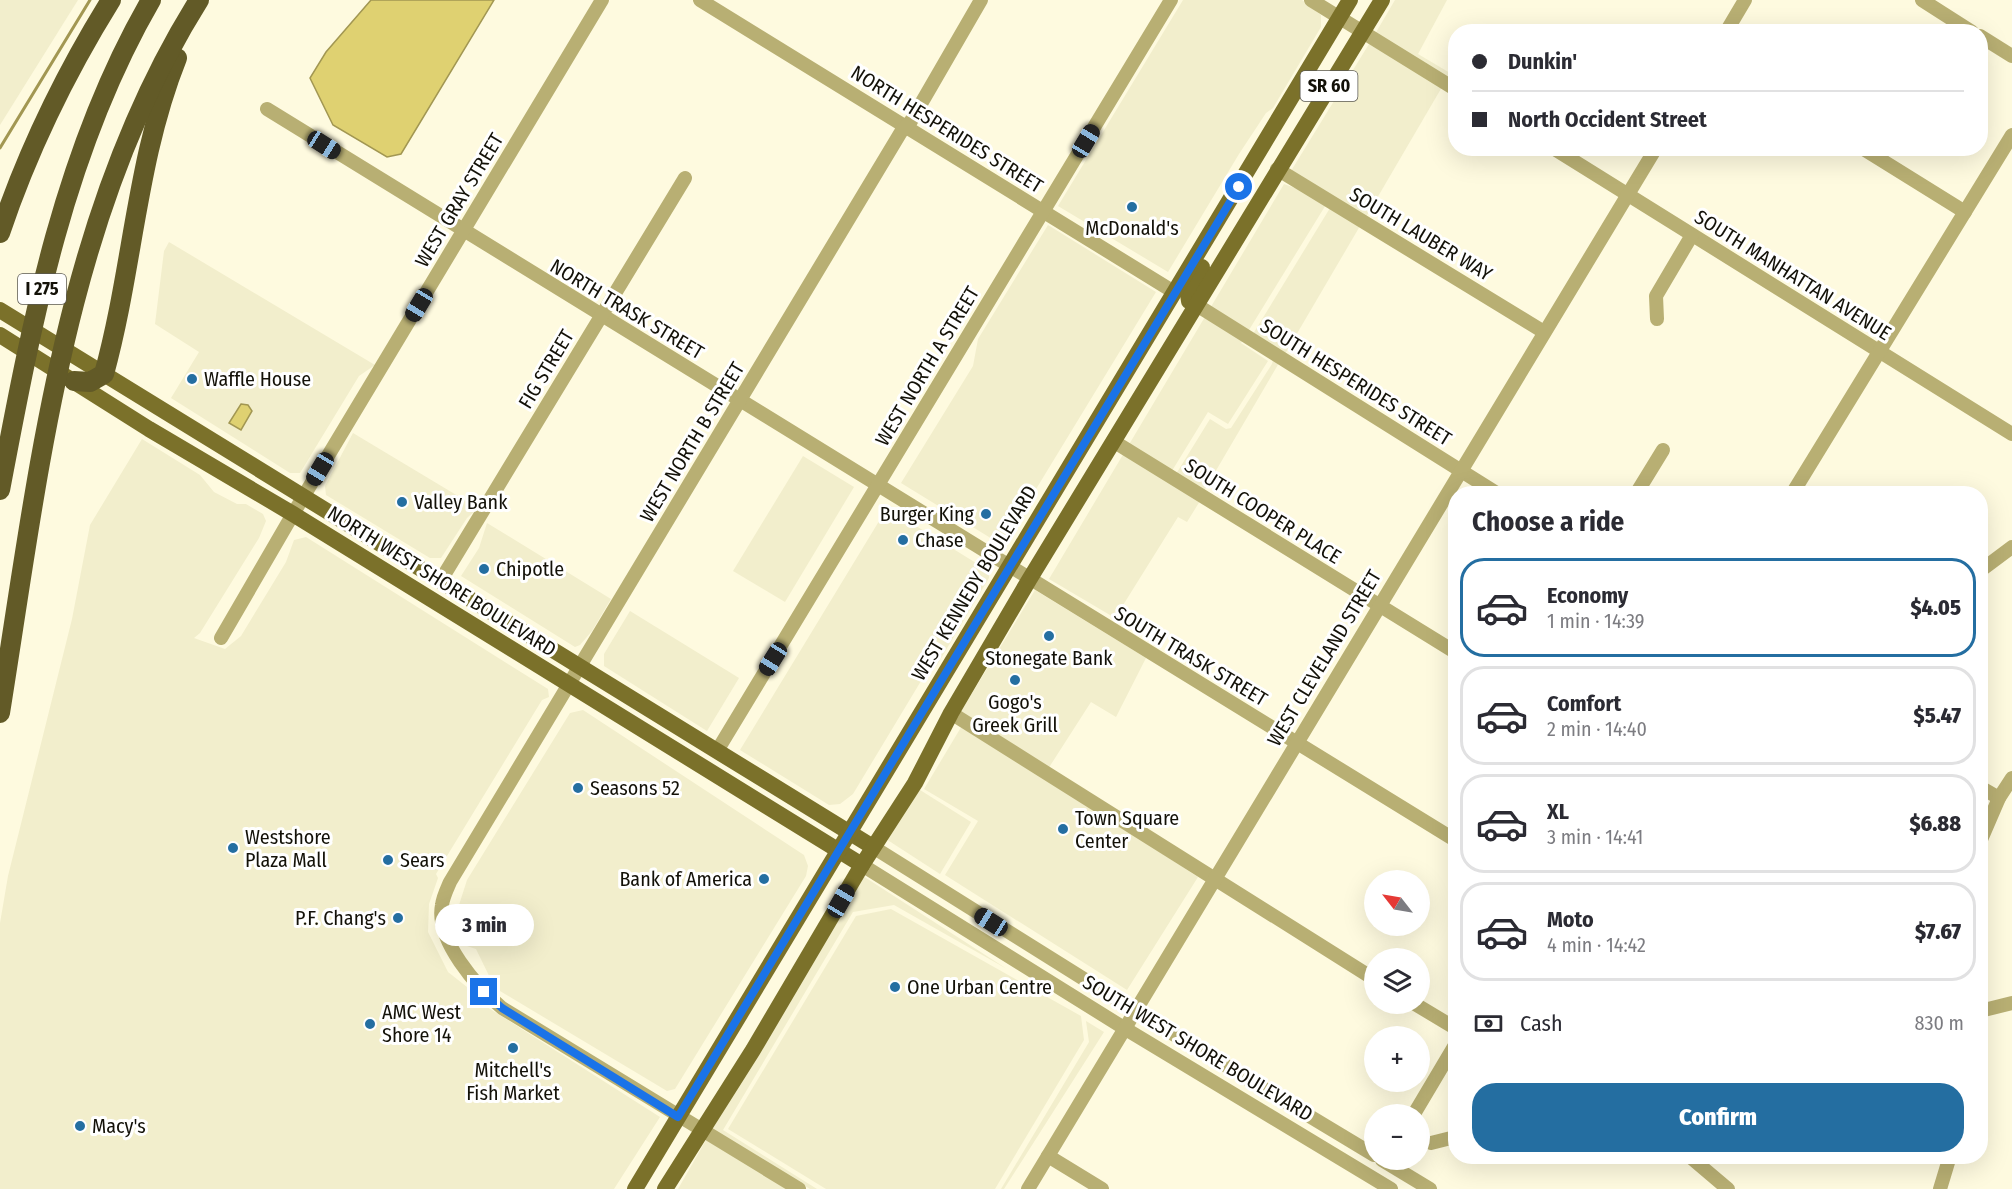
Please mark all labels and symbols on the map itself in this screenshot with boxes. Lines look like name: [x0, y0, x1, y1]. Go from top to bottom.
street label: NORTH HESPERIDES STREET: [847, 60, 1048, 198]
road number: SR 60: [1300, 71, 1358, 101]
car: [1069, 121, 1103, 161]
car: [304, 128, 344, 162]
street label: WEST GRAY STREET: [410, 128, 509, 271]
route start: [1225, 173, 1252, 200]
street label: SOUTH LAUBER WAY: [1346, 182, 1496, 286]
marker: McDonald's: [1125, 200, 1139, 214]
street label: SOUTH MANHATTAN AVENUE: [1690, 205, 1896, 345]
place label: McDonald's: [1085, 216, 1179, 240]
street label: NORTH TRASK STREET: [546, 254, 709, 365]
road number: I 275: [18, 274, 66, 304]
street label: WEST NORTH A STREET: [870, 281, 984, 450]
car: [402, 285, 436, 325]
street label: SOUTH HESPERIDES STREET: [1256, 313, 1457, 451]
street label: FIG STREET: [513, 325, 579, 413]
street label: WEST NORTH B STREET: [635, 357, 750, 526]
place label: Waffle House: [204, 367, 311, 391]
marker: Waffle House: [185, 372, 199, 386]
car: [303, 449, 337, 489]
street label: SOUTH COOPER PLACE: [1180, 453, 1346, 569]
street label: WEST KENNEDY BOULEVARD: [906, 481, 1042, 685]
place label: Valley Bank: [414, 490, 508, 514]
marker: Valley Bank: [395, 495, 409, 509]
street label: NORTH WEST SHORE BOULEVARD: [323, 501, 561, 661]
place label: Burger King: [880, 502, 975, 526]
marker: Burger King: [979, 507, 993, 521]
place label: Chase: [915, 528, 964, 552]
marker: Chase: [896, 533, 910, 547]
place label: Chipotle: [496, 557, 564, 581]
marker: Chipotle: [477, 562, 491, 576]
street label: WEST CLEVELAND STREET: [1262, 565, 1386, 750]
street label: SOUTH TRASK STREET: [1110, 601, 1272, 711]
marker: Stonegate Bank: [1042, 629, 1056, 643]
car: [756, 639, 790, 679]
place label: Stonegate Bank: [985, 646, 1113, 670]
marker: Gogo's Greek Grill: [1008, 673, 1022, 687]
place label: Gogo's Greek Grill: [972, 690, 1058, 737]
place label: Seasons 52: [590, 776, 680, 800]
marker: Seasons 52: [571, 781, 585, 795]
place label: Town Square Center: [1075, 806, 1179, 853]
marker: Town Square Center: [1056, 822, 1070, 836]
place label: Westshore Plaza Mall: [245, 825, 331, 872]
marker: Westshore Plaza Mall: [226, 841, 240, 855]
place label: Sears: [400, 848, 445, 872]
marker: Sears: [381, 853, 395, 867]
place label: Bank of America: [619, 867, 752, 891]
north arrow: [1364, 870, 1430, 936]
marker: Bank of America: [757, 872, 771, 886]
car: [824, 881, 858, 921]
callout: 3 min: [434, 905, 534, 947]
car: [971, 905, 1011, 939]
place label: P.F. Chang's: [295, 906, 386, 930]
marker: P.F. Chang's: [391, 911, 405, 925]
street label: SOUTH WEST SHORE BOULEVARD: [1079, 970, 1317, 1126]
place label: One Urban Centre: [907, 975, 1052, 999]
route end: [470, 978, 497, 1005]
marker: One Urban Centre: [888, 980, 902, 994]
place label: AMC West Shore 14: [382, 1000, 462, 1047]
marker: AMC West Shore 14: [363, 1017, 377, 1031]
marker: Mitchell's Fish Market: [506, 1041, 520, 1055]
place label: Mitchell's Fish Market: [466, 1058, 560, 1105]
place label: Macy's: [92, 1114, 146, 1138]
marker: Macy's: [73, 1119, 87, 1133]

